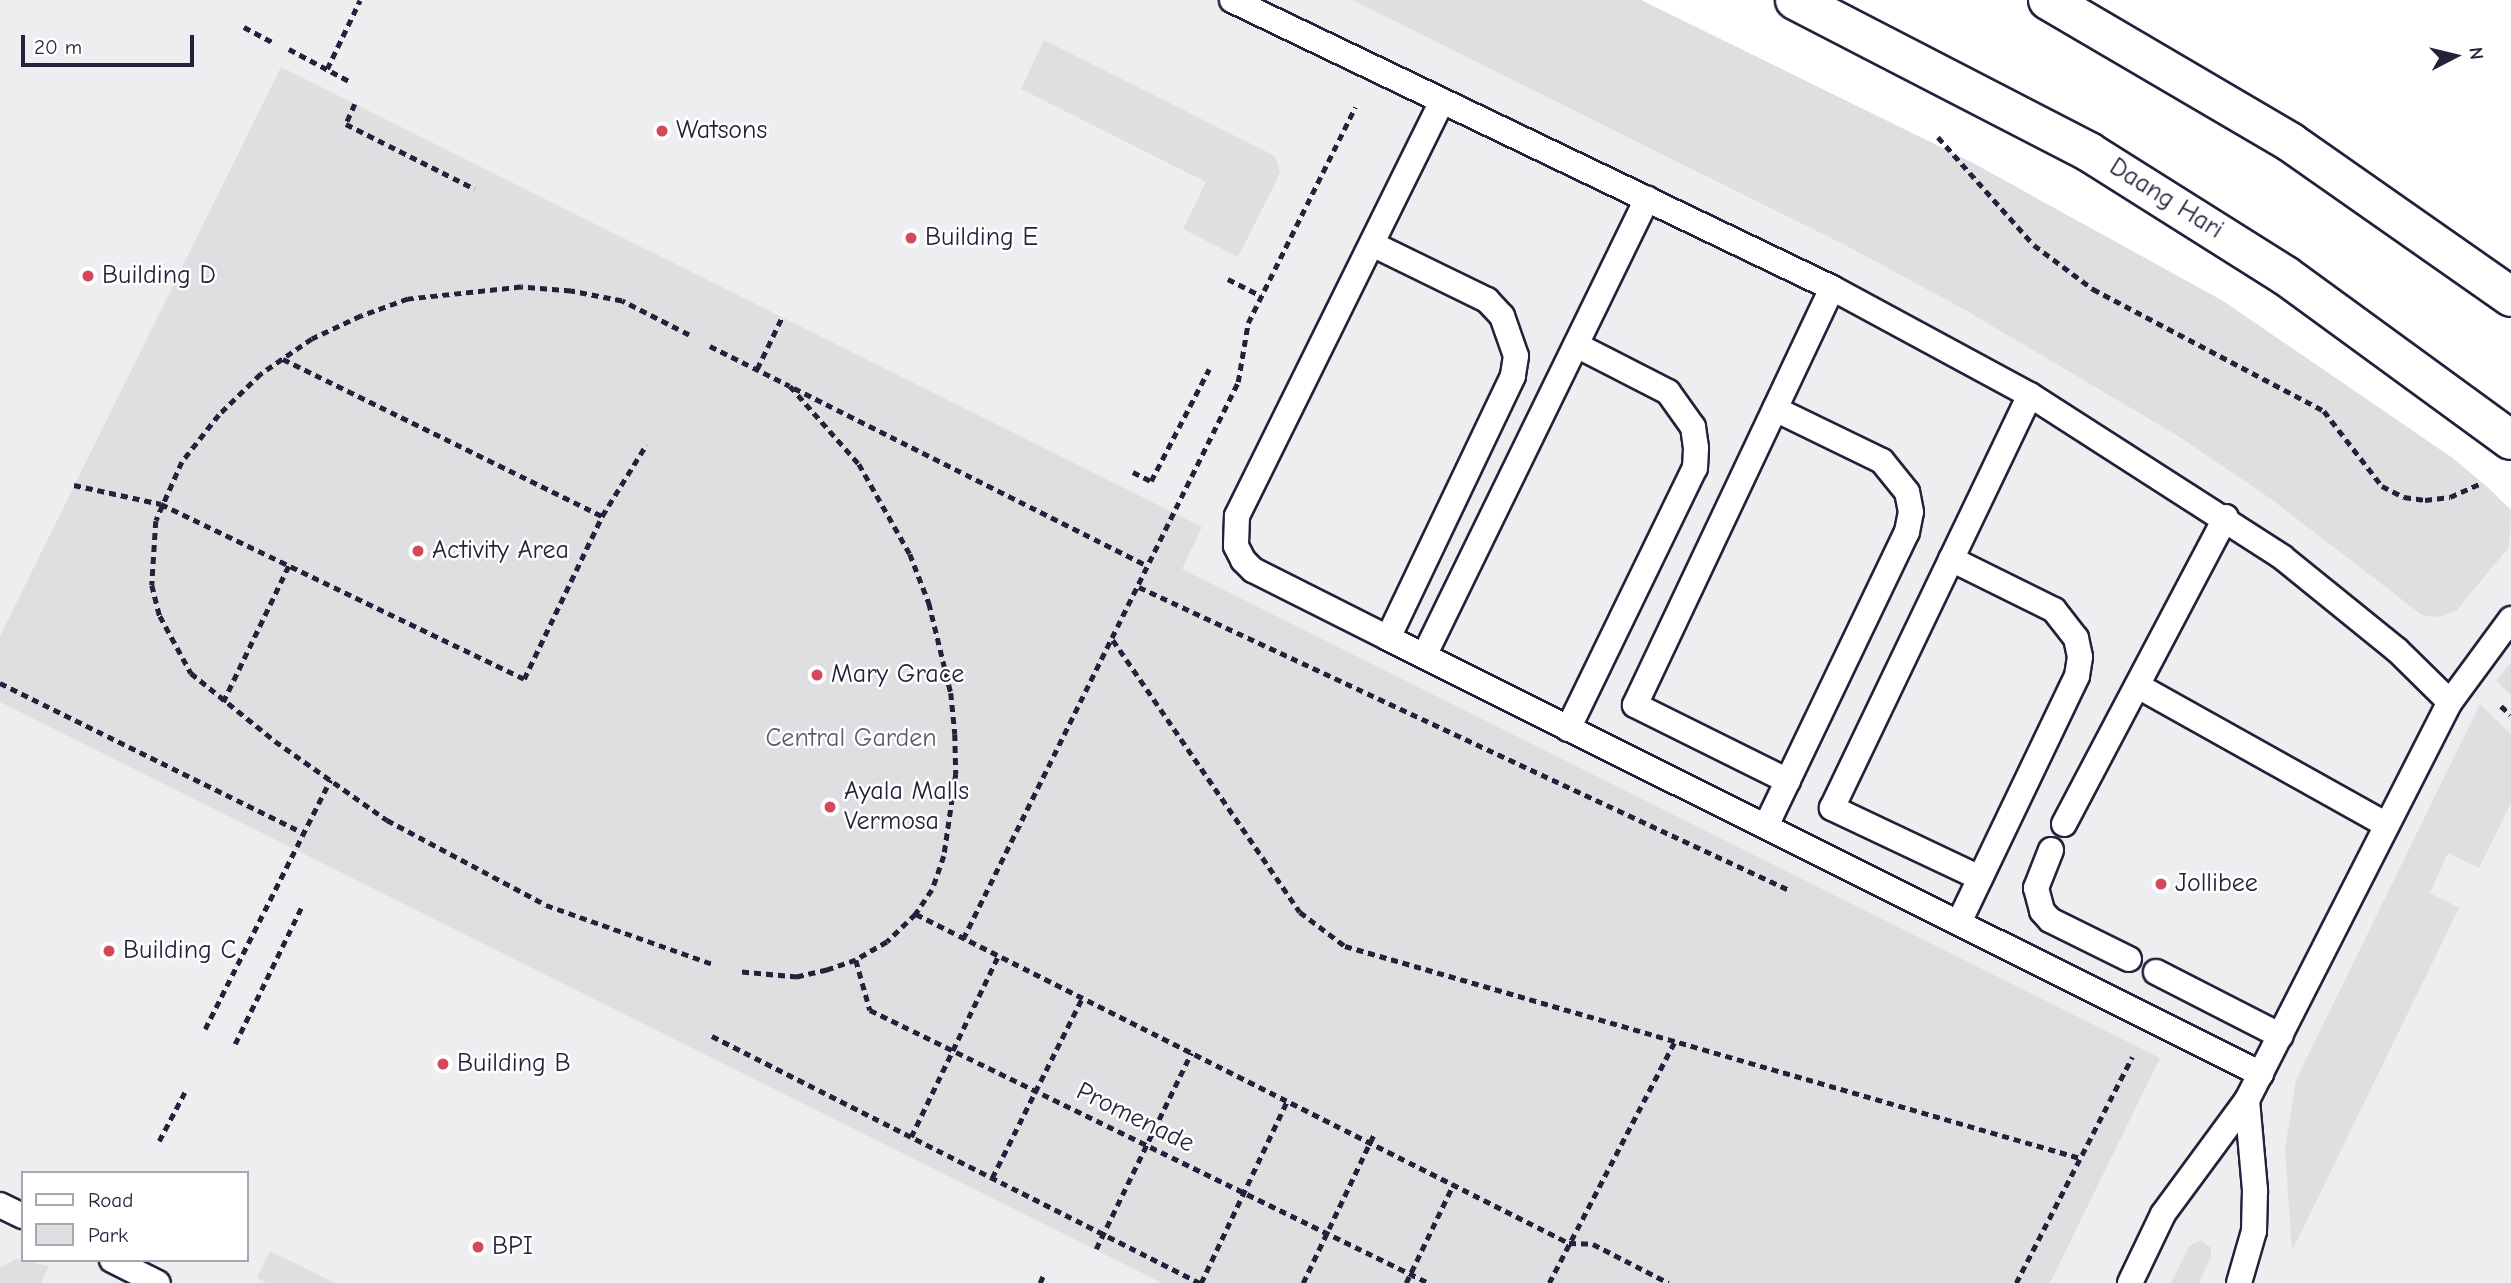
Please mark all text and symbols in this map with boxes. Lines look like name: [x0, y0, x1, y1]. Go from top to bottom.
scale bar: [24, 21, 198, 65]
north arrow: [2420, 21, 2490, 91]
text: 20 m: [34, 35, 82, 59]
text: N: [2464, 46, 2488, 61]
place label: Watsons: [676, 115, 767, 147]
marker: Watsons: [654, 123, 670, 139]
street label: Daang Hari: [2103, 152, 2229, 246]
place label: Building E: [925, 222, 1038, 254]
marker: Building E: [903, 230, 919, 246]
place label: Building D: [102, 260, 216, 292]
marker: Building D: [80, 268, 96, 284]
place label: Activity Area: [432, 535, 569, 567]
marker: Activity Area: [410, 543, 426, 559]
place label: Mary Grace: [831, 659, 964, 691]
marker: Mary Grace: [809, 667, 825, 683]
park label: Central Garden: [765, 723, 937, 755]
place label: Ayala Malls Vermosa: [844, 776, 969, 838]
marker: Ayala Malls Vermosa: [822, 799, 838, 815]
place label: Jollibee: [2175, 868, 2258, 900]
marker: Jollibee: [2153, 876, 2169, 892]
place label: Building C: [123, 935, 236, 967]
marker: Building C: [101, 943, 117, 959]
place label: Building B: [457, 1048, 571, 1080]
marker: Building B: [435, 1056, 451, 1072]
street label: Promenade: [1071, 1076, 1199, 1160]
legend: [21, 1171, 248, 1262]
text: Road: [88, 1188, 133, 1212]
text: Park: [88, 1223, 128, 1247]
place label: BPI: [492, 1231, 533, 1263]
marker: BPI: [470, 1239, 486, 1255]

